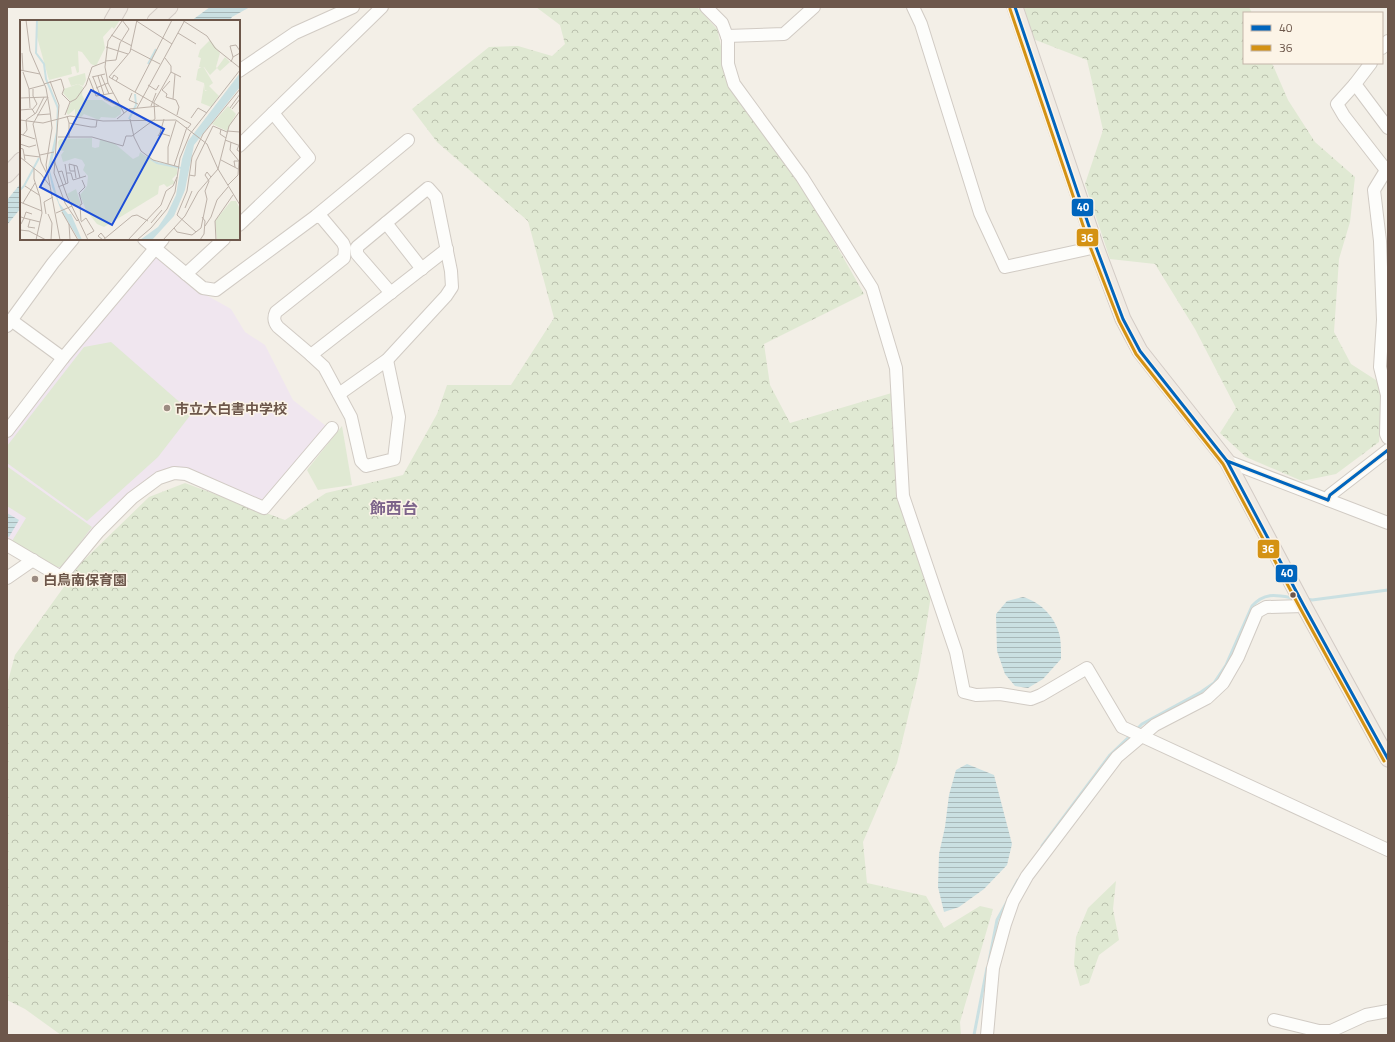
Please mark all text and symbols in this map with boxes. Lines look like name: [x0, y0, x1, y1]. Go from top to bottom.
legend: [1243, 12, 1383, 64]
text: 40: [1279, 18, 1293, 37]
inset map: [20, 20, 240, 240]
text: 36: [1279, 38, 1293, 57]
line badge: 40: [1071, 198, 1094, 217]
text: 40: [1077, 199, 1089, 215]
line badge: 36: [1076, 228, 1099, 247]
text: 36: [1081, 230, 1093, 246]
place label: 市立大白書中学校: [175, 398, 287, 419]
marker: 市立大白書中学校: [162, 403, 172, 413]
district label: 飾西台: [370, 496, 418, 520]
line badge: 36: [1257, 539, 1280, 559]
text: 36: [1262, 541, 1274, 557]
line badge: 40: [1275, 564, 1298, 583]
text: 40: [1281, 565, 1293, 581]
place label: 白鳥南保育園: [43, 569, 127, 590]
marker: 白鳥南保育園: [30, 574, 40, 584]
unlabelled marker: [1288, 590, 1298, 600]

